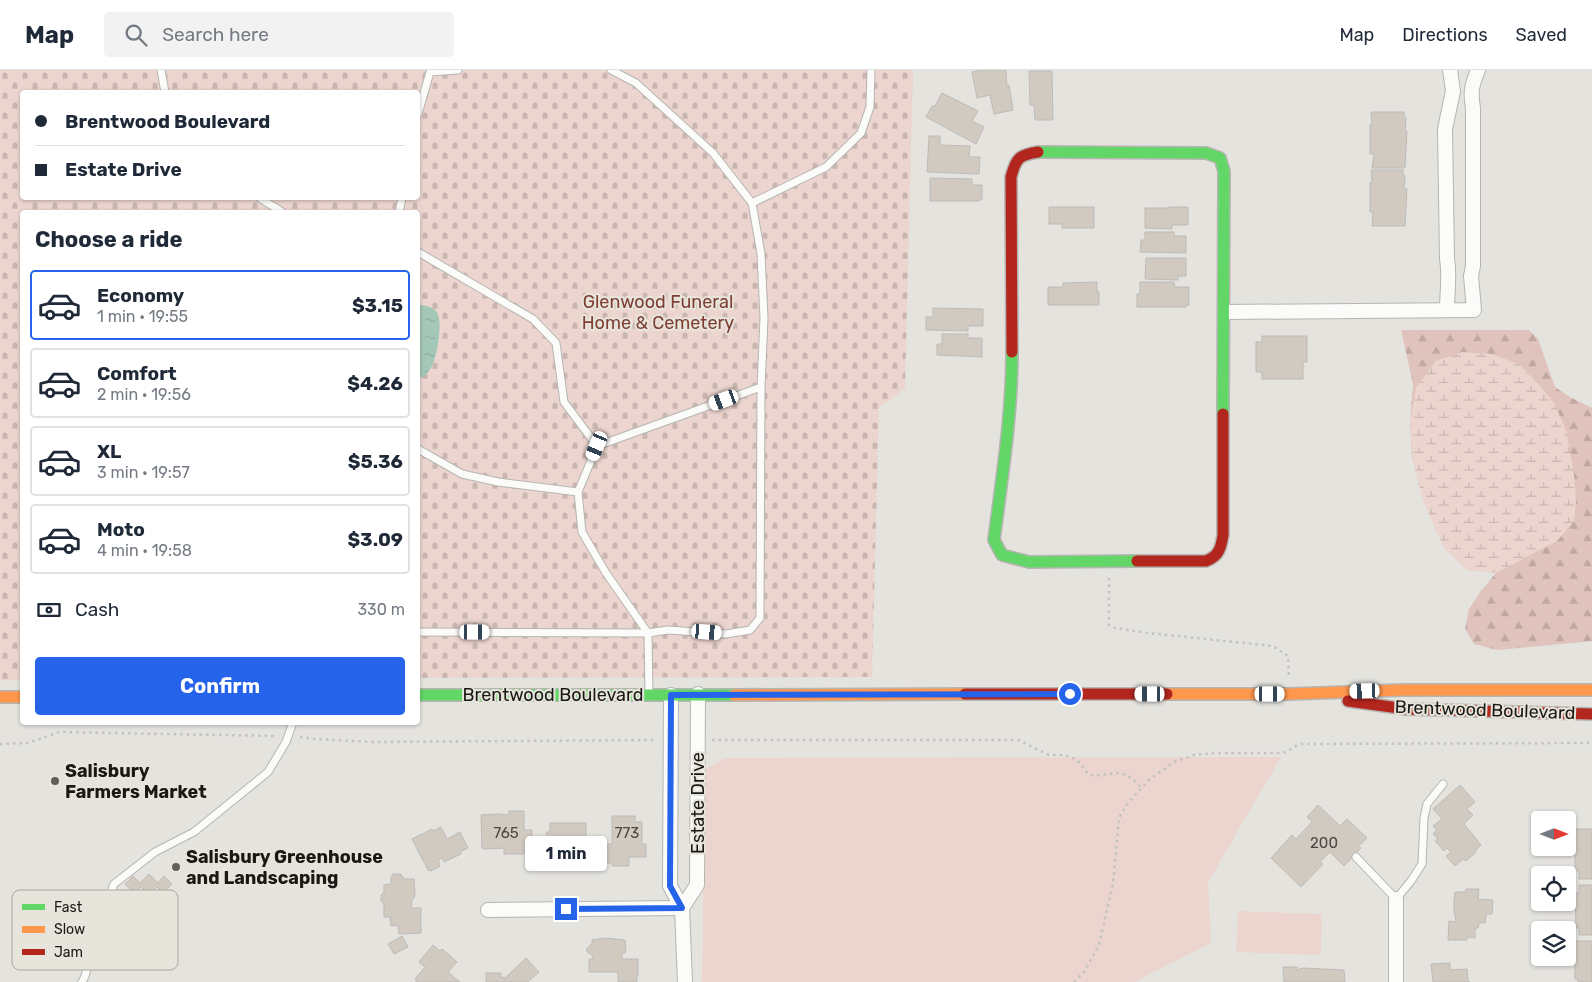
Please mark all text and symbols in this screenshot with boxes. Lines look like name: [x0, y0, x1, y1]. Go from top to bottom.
search box: [104, 12, 454, 57]
text: Map: [25, 21, 74, 49]
icon: search: [122, 21, 150, 49]
text: Search here: [162, 23, 269, 46]
text: Map: [1339, 24, 1374, 46]
text: Directions: [1402, 24, 1488, 46]
text: Saved: [1516, 24, 1567, 46]
text: Brentwood Boulevard: [65, 110, 270, 133]
text: Estate Drive: [65, 158, 182, 181]
text: Choose a ride: [35, 226, 182, 253]
icon: car: [37, 283, 82, 328]
text: Economy: [97, 284, 184, 307]
park label: Glenwood Funeral Home & Cemetery: [582, 291, 734, 334]
text: $3.15: [352, 294, 403, 317]
text: 1 min · 19:55: [97, 307, 188, 326]
icon: car: [37, 361, 82, 406]
text: Comfort: [97, 362, 177, 385]
text: $4.26: [347, 372, 403, 395]
text: 2 min · 19:56: [97, 385, 191, 404]
car: [707, 388, 740, 412]
car: [584, 429, 609, 463]
icon: car: [37, 439, 82, 484]
text: XL: [97, 440, 121, 463]
text: $5.36: [348, 450, 403, 473]
text: 3 min · 19:57: [97, 463, 190, 482]
icon: car: [37, 517, 82, 562]
text: Moto: [97, 518, 145, 541]
text: $3.09: [347, 528, 403, 551]
text: 4 min · 19:58: [97, 541, 192, 560]
icon: cash: [35, 596, 63, 624]
text: Cash: [75, 598, 119, 621]
text: 330 m: [357, 600, 405, 619]
car: [691, 623, 722, 641]
car: [460, 625, 490, 640]
button: Confirm: [35, 657, 405, 715]
route start: [1059, 683, 1081, 705]
car: [1349, 683, 1380, 699]
street label: Brentwood Boulevard: [463, 684, 643, 706]
car: [1135, 687, 1165, 702]
car: [1255, 687, 1285, 702]
street label: Brentwood Boulevard: [1394, 696, 1576, 724]
street label: Estate Drive: [687, 752, 709, 854]
place label: Salisbury Farmers Market: [65, 760, 207, 803]
marker: Salisbury Farmers Market: [49, 775, 61, 787]
north arrow: [1531, 811, 1576, 856]
map controls: [1531, 811, 1576, 966]
house number: 765: [493, 824, 519, 842]
house number: 773: [615, 824, 639, 842]
house number: 200: [1310, 834, 1338, 852]
callout: 1 min: [525, 836, 607, 872]
text: 1 min: [546, 844, 586, 863]
place label: Salisbury Greenhouse and Landscaping: [186, 846, 383, 889]
marker: Salisbury Greenhouse and Landscaping: [170, 861, 182, 873]
button: locate: [1531, 866, 1576, 911]
legend: [12, 890, 178, 970]
route end: [555, 898, 577, 920]
text: Fast: [54, 899, 83, 916]
text: Slow: [54, 921, 85, 938]
button: layers: [1531, 921, 1576, 966]
text: Jam: [54, 944, 83, 961]

